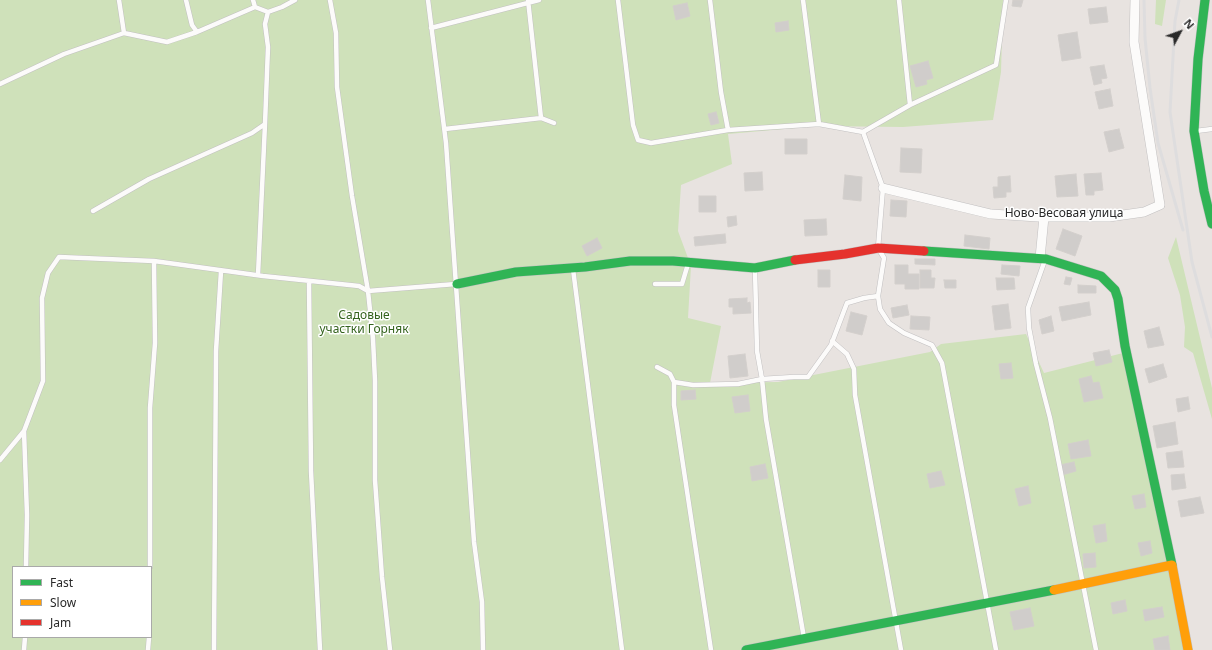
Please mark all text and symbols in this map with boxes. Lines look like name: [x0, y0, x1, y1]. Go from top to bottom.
north arrow: [1160, 12, 1200, 52]
text: N: [1181, 15, 1198, 32]
street label: Ново-Весовая улица: [1005, 207, 1123, 221]
park label: Садовые участки Горняк: [319, 309, 409, 337]
legend: [12, 566, 152, 638]
text: Fast: [50, 574, 73, 591]
text: Slow: [50, 594, 76, 611]
text: Jam: [50, 614, 71, 631]

